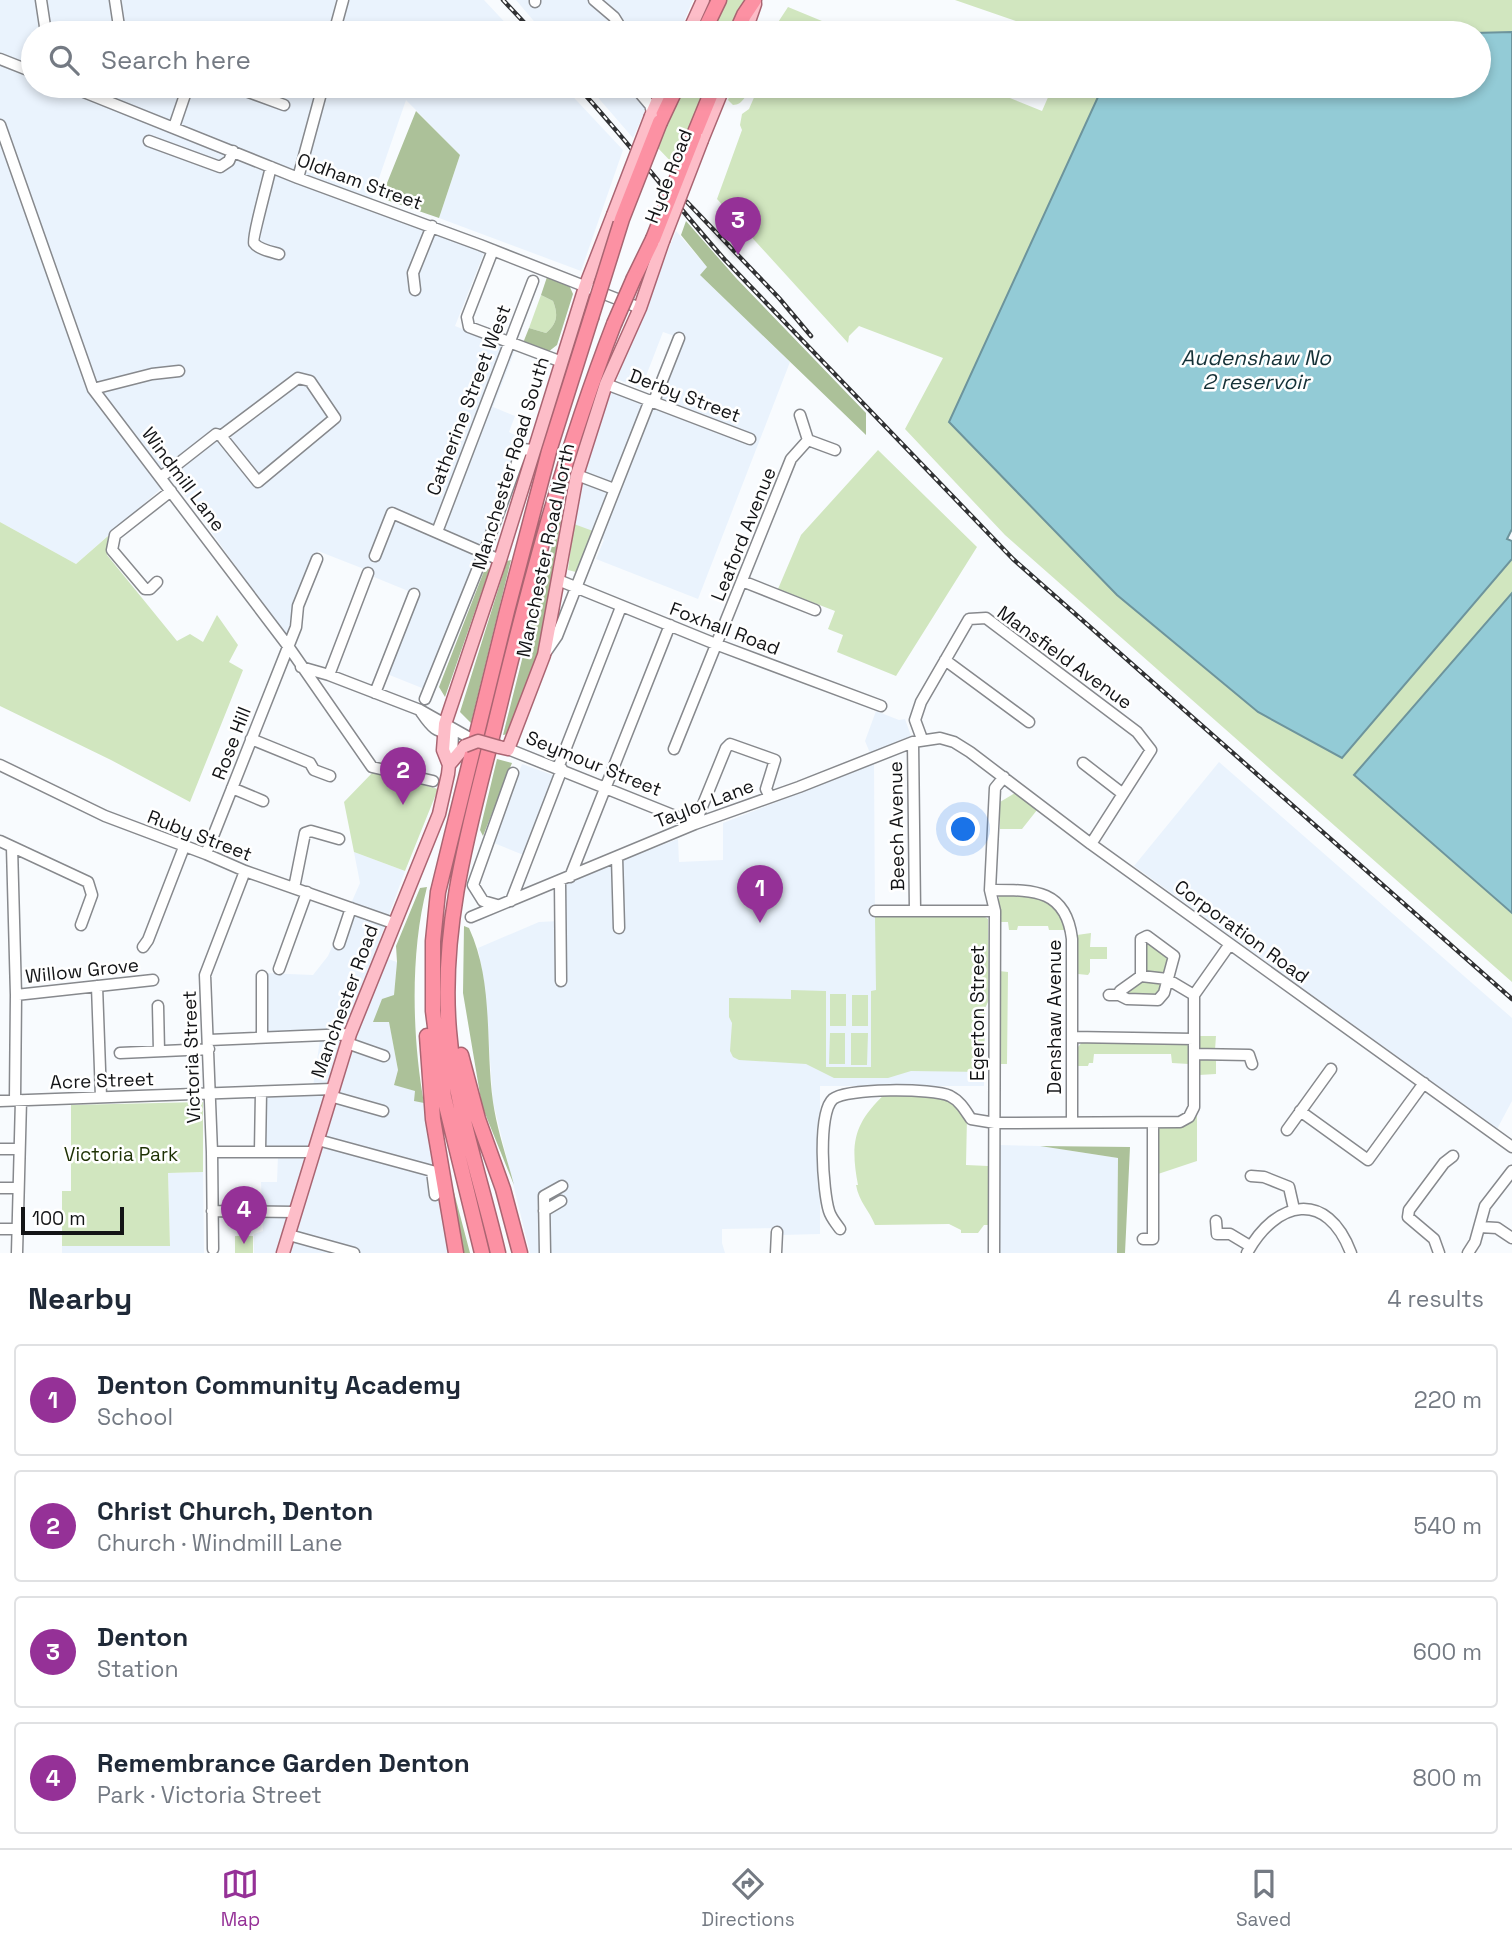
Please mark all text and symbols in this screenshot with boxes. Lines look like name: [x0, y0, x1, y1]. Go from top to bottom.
search box: [21, 21, 1491, 98]
icon: search: [45, 41, 83, 79]
text: Search here: [101, 43, 251, 77]
street label: Hyde Road: [639, 125, 698, 227]
street label: Oldham Street: [294, 147, 426, 216]
pin: 3: [715, 197, 761, 255]
street label: Catherine Street West: [420, 301, 516, 499]
water label: Audenshaw No 2 reservoir: [1181, 344, 1332, 395]
street label: Manchester Road South: [466, 353, 555, 573]
street label: Derby Street: [625, 363, 744, 428]
street label: Windmill Lane: [136, 422, 231, 537]
street label: Manchester Road North: [511, 441, 580, 659]
street label: Leaford Avenue: [705, 464, 782, 605]
street label: Foxhall Road: [666, 596, 783, 661]
street label: Mansfield Avenue: [992, 600, 1137, 715]
street label: Rose Hill: [206, 703, 257, 783]
street label: Seymour Street: [522, 725, 665, 802]
pin: 2: [380, 747, 426, 805]
street label: Beech Avenue: [883, 761, 910, 891]
street label: Taylor Lane: [651, 773, 757, 834]
street label: Ruby Street: [144, 804, 256, 867]
your location: [946, 812, 980, 846]
pin: 1: [737, 865, 783, 923]
street label: Corporation Road: [1169, 874, 1314, 989]
street label: Manchester Road: [305, 921, 384, 1081]
street label: Denshaw Avenue: [1042, 940, 1067, 1094]
street label: Egerton Street: [965, 945, 990, 1081]
street label: Willow Grove: [24, 952, 140, 989]
street label: Victoria Street: [177, 990, 206, 1124]
street label: Acre Street: [49, 1066, 155, 1095]
park label: Victoria Park: [64, 1142, 178, 1167]
pin: 4: [221, 1186, 267, 1244]
scale bar: [21, 1204, 124, 1236]
text: 100 m: [32, 1206, 86, 1231]
text: Nearby: [28, 1279, 132, 1318]
text: 4 results: [1387, 1284, 1484, 1314]
text: Denton Community Academy: [97, 1368, 461, 1402]
text: 1: [48, 1385, 58, 1415]
text: 220 m: [1414, 1385, 1482, 1415]
text: School: [97, 1402, 173, 1432]
text: Christ Church, Denton: [97, 1494, 373, 1528]
text: 2: [46, 1511, 60, 1541]
text: 540 m: [1413, 1511, 1482, 1541]
text: Church · Windmill Lane: [97, 1528, 343, 1558]
text: Denton: [97, 1620, 188, 1654]
text: 3: [46, 1637, 60, 1667]
text: 600 m: [1413, 1637, 1482, 1667]
text: Station: [97, 1654, 179, 1684]
text: Remembrance Garden Denton: [97, 1746, 470, 1780]
text: 4: [46, 1763, 60, 1793]
text: 800 m: [1412, 1763, 1482, 1793]
text: Park · Victoria Street: [97, 1780, 322, 1810]
tab: Map: [221, 1865, 260, 1932]
tab: Directions: [702, 1865, 795, 1932]
tab: Saved: [1236, 1865, 1291, 1932]

